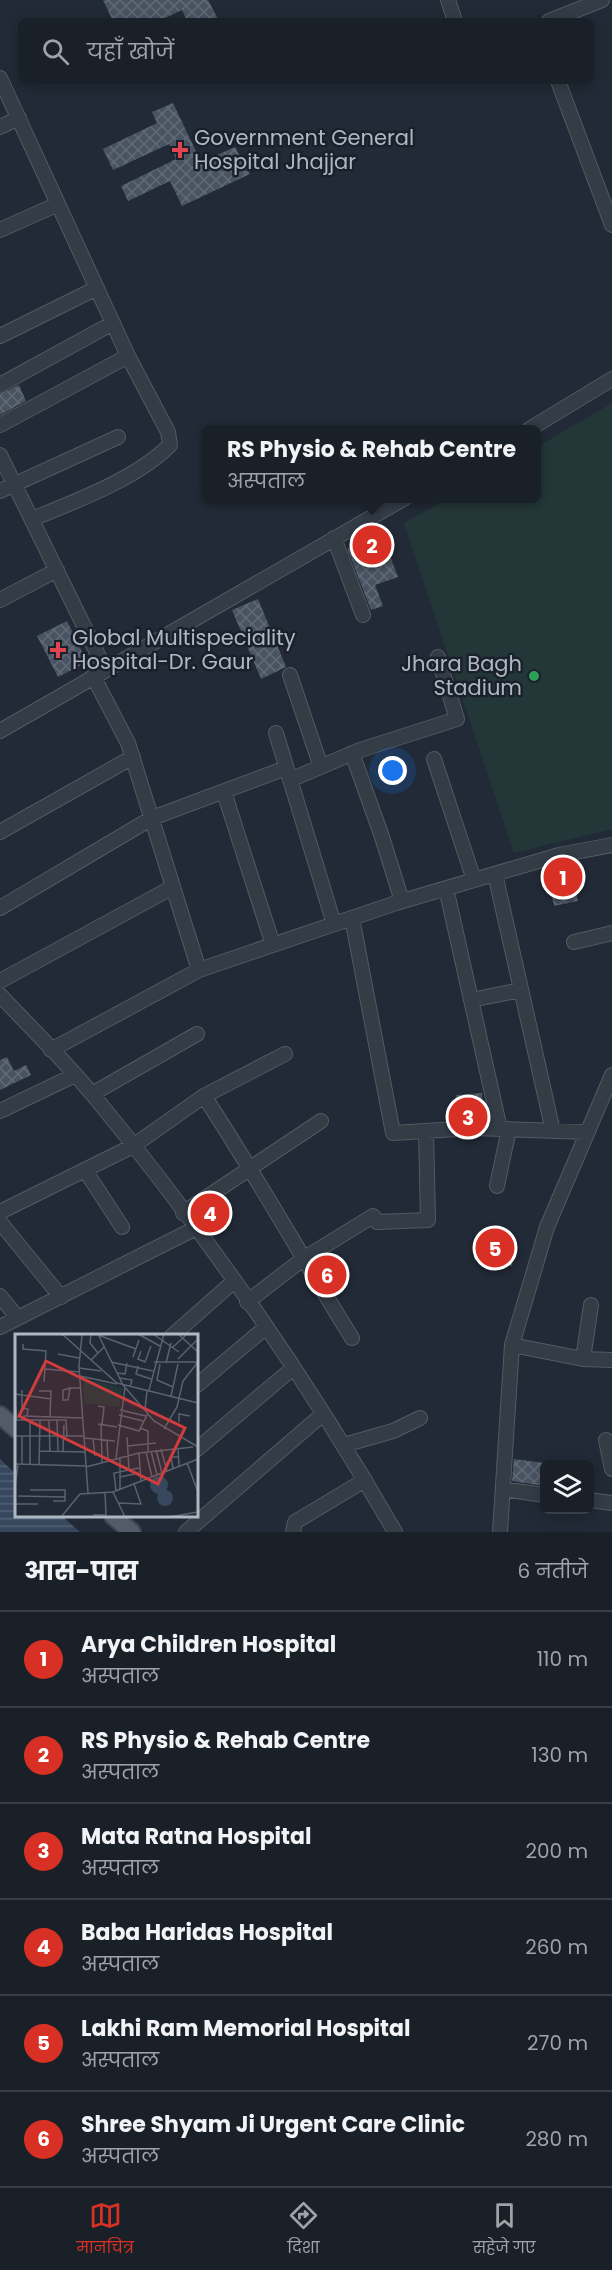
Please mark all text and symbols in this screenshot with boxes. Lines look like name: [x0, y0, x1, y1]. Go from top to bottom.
search box: [18, 18, 594, 84]
icon: search: [39, 35, 72, 68]
text: यहाँ खोजें: [87, 36, 174, 67]
place label: Government General Hospital Jhajjar: [194, 123, 414, 176]
marker: Government General Hospital Jhajjar: [171, 141, 189, 159]
popup: [202, 425, 541, 503]
text: RS Physio & Rehab Centre: [227, 434, 516, 465]
text: अस्पताल: [227, 467, 305, 495]
pin: 2: [352, 522, 392, 568]
place label: Global Multispeciality Hospital-Dr. Gaur: [72, 623, 296, 676]
marker: Global Multispeciality Hospital-Dr. Gaur: [49, 641, 67, 659]
place label: Jhara Bagh Stadium: [401, 649, 522, 702]
marker: Jhara Bagh Stadium: [527, 669, 541, 683]
your location: [378, 756, 407, 785]
pin: 1: [544, 854, 582, 900]
pin: 3: [448, 1094, 488, 1140]
pin: 4: [190, 1190, 230, 1236]
pin: 5: [476, 1226, 514, 1270]
pin: 6: [308, 1252, 346, 1298]
inset map: [15, 1334, 198, 1517]
map controls: [540, 1460, 594, 1514]
button: layers: [540, 1460, 594, 1514]
text: आस-पास: [24, 1553, 138, 1589]
text: 6 नतीजे: [518, 1557, 588, 1585]
text: Arya Children Hospital: [81, 1629, 336, 1660]
text: 1: [40, 1645, 47, 1673]
text: 110 m: [537, 1645, 588, 1673]
text: अस्पताल: [81, 1662, 159, 1690]
text: RS Physio & Rehab Centre: [81, 1725, 370, 1756]
text: 2: [38, 1741, 49, 1769]
text: 130 m: [531, 1741, 588, 1769]
text: अस्पताल: [81, 1758, 159, 1786]
text: Mata Ratna Hospital: [81, 1821, 311, 1852]
text: 3: [37, 1837, 50, 1865]
text: 200 m: [525, 1837, 588, 1865]
text: अस्पताल: [81, 1854, 159, 1882]
text: Baba Haridas Hospital: [81, 1917, 333, 1948]
text: 4: [37, 1933, 50, 1961]
text: 260 m: [525, 1933, 588, 1961]
text: अस्पताल: [81, 1950, 159, 1978]
text: Lakhi Ram Memorial Hospital: [81, 2013, 410, 2044]
text: 5: [37, 2029, 50, 2057]
text: 270 m: [527, 2029, 588, 2057]
text: अस्पताल: [81, 2046, 159, 2074]
text: Shree Shyam Ji Urgent Care Clinic: [81, 2109, 465, 2140]
text: 6: [37, 2125, 50, 2153]
text: 280 m: [525, 2125, 588, 2153]
text: अस्पताल: [81, 2142, 159, 2170]
tab: मानचित्र: [76, 2199, 134, 2260]
tab: दिशा: [287, 2199, 320, 2260]
tab: सहेजे गए: [473, 2199, 535, 2260]

